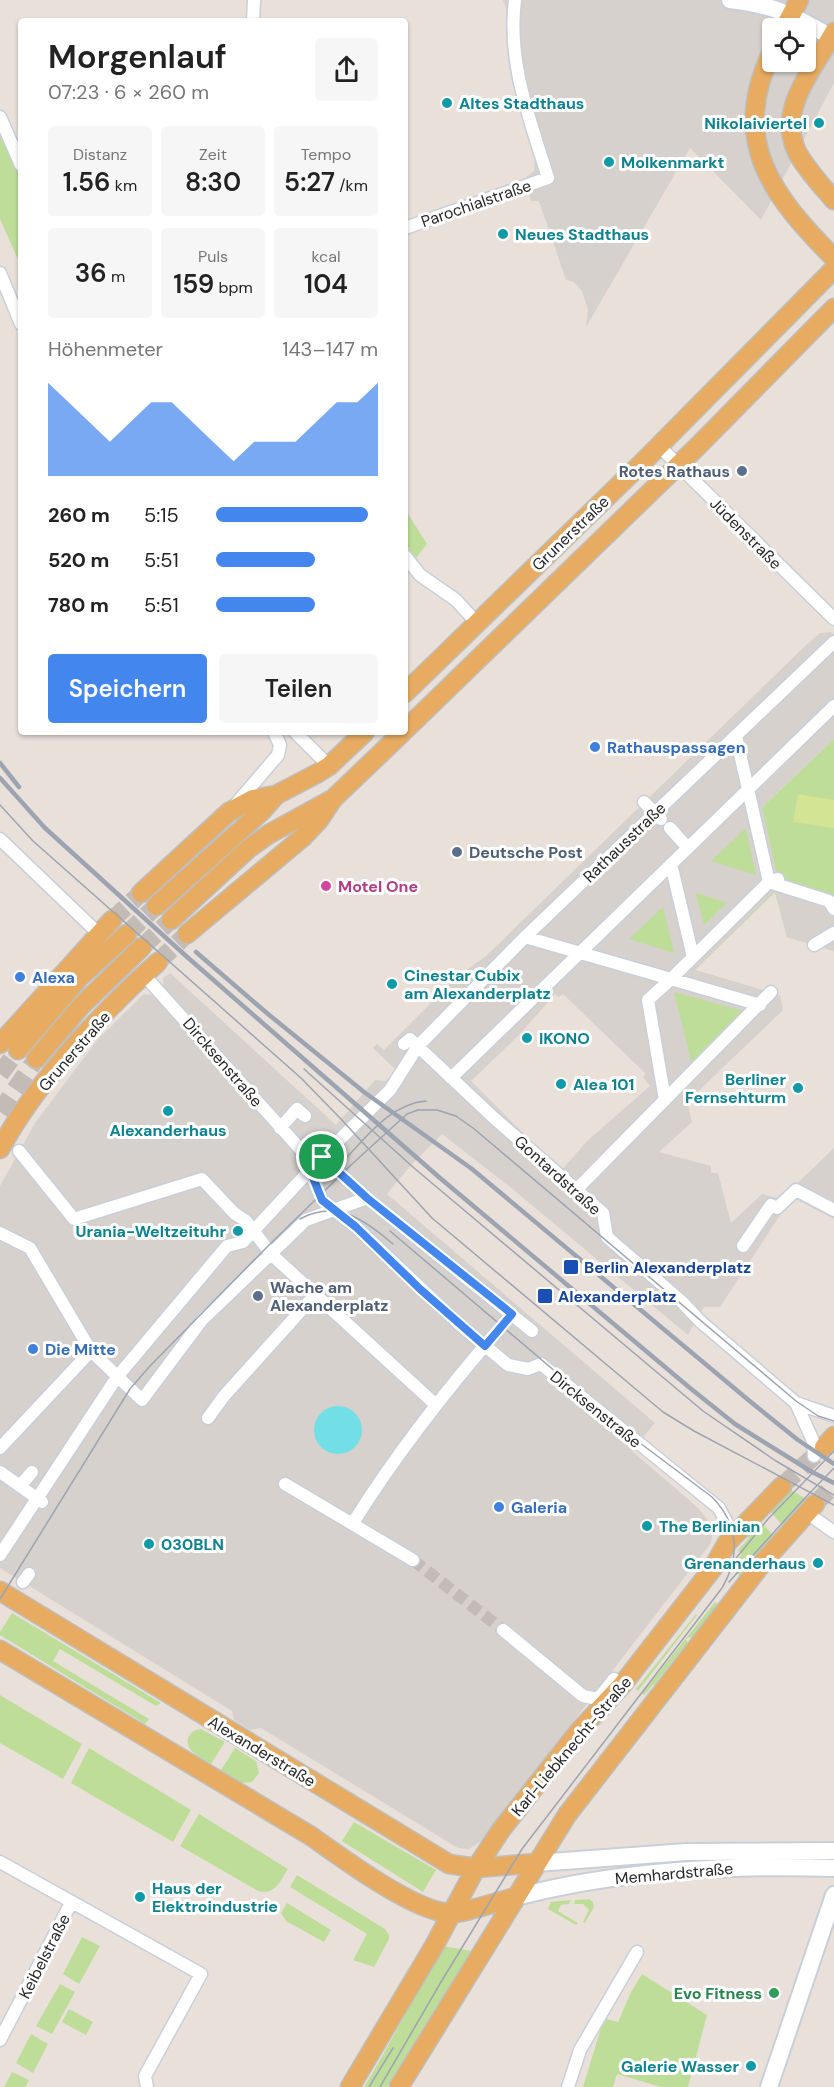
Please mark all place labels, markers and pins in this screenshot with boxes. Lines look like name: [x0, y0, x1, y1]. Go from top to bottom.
place label: Altes Stadthaus: [459, 93, 584, 114]
marker: Altes Stadthaus: [440, 96, 454, 110]
place label: Nikolaiviertel: [704, 113, 807, 134]
marker: Nikolaiviertel: [812, 116, 826, 130]
place label: Molkenmarkt: [621, 152, 725, 173]
marker: Molkenmarkt: [602, 155, 616, 169]
place label: Neues Stadthaus: [515, 224, 649, 245]
marker: Neues Stadthaus: [496, 227, 510, 241]
place label: Rotes Rathaus: [619, 461, 730, 482]
marker: Rotes Rathaus: [735, 464, 749, 478]
place label: Rathauspassagen: [607, 737, 746, 758]
marker: Rathauspassagen: [588, 740, 602, 754]
place label: Deutsche Post: [469, 842, 583, 863]
marker: Deutsche Post: [450, 845, 464, 859]
place label: Motel One: [338, 876, 418, 897]
marker: Motel One: [319, 879, 333, 893]
place label: Cinestar Cubix am Alexanderplatz: [404, 965, 551, 1004]
place label: Alexa: [32, 967, 75, 988]
marker: Alexa: [13, 970, 27, 984]
marker: Cinestar Cubix am Alexanderplatz: [385, 977, 399, 991]
place label: IKONO: [539, 1028, 590, 1049]
marker: IKONO: [520, 1031, 534, 1045]
place label: Berliner Fernsehturm: [685, 1069, 786, 1108]
place label: Alea 101: [573, 1074, 634, 1095]
marker: Alea 101: [554, 1077, 568, 1091]
marker: Berliner Fernsehturm: [791, 1081, 805, 1095]
marker: Alexanderhaus: [161, 1104, 175, 1118]
place label: Alexanderhaus: [109, 1120, 227, 1141]
pin: [296, 1131, 347, 1182]
place label: Urania-Weltzeituhr: [75, 1221, 226, 1242]
marker: Urania-Weltzeituhr: [231, 1224, 245, 1238]
place label: Berlin Alexanderplatz: [584, 1257, 751, 1278]
marker: Berlin Alexanderplatz: [562, 1258, 580, 1276]
place label: Wache am Alexanderplatz: [270, 1277, 388, 1316]
place label: Alexanderplatz: [558, 1286, 676, 1307]
marker: Alexanderplatz: [536, 1287, 554, 1305]
marker: Wache am Alexanderplatz: [251, 1289, 265, 1303]
place label: Die Mitte: [45, 1339, 116, 1360]
marker: Die Mitte: [26, 1342, 40, 1356]
place label: Galeria: [511, 1497, 567, 1518]
marker: Galeria: [492, 1500, 506, 1514]
place label: The Berlinian: [659, 1516, 760, 1537]
marker: The Berlinian: [640, 1519, 654, 1533]
place label: 030BLN: [161, 1534, 224, 1555]
marker: 030BLN: [142, 1537, 156, 1551]
place label: Grenanderhaus: [684, 1553, 806, 1574]
marker: Grenanderhaus: [811, 1556, 825, 1570]
place label: Haus der Elektroindustrie: [152, 1878, 278, 1917]
marker: Haus der Elektroindustrie: [133, 1890, 147, 1904]
place label: Evo Fitness: [674, 1983, 762, 2004]
marker: Evo Fitness: [767, 1986, 781, 2000]
place label: Galerie Wasser: [621, 2056, 739, 2077]
marker: Galerie Wasser: [744, 2059, 758, 2073]

